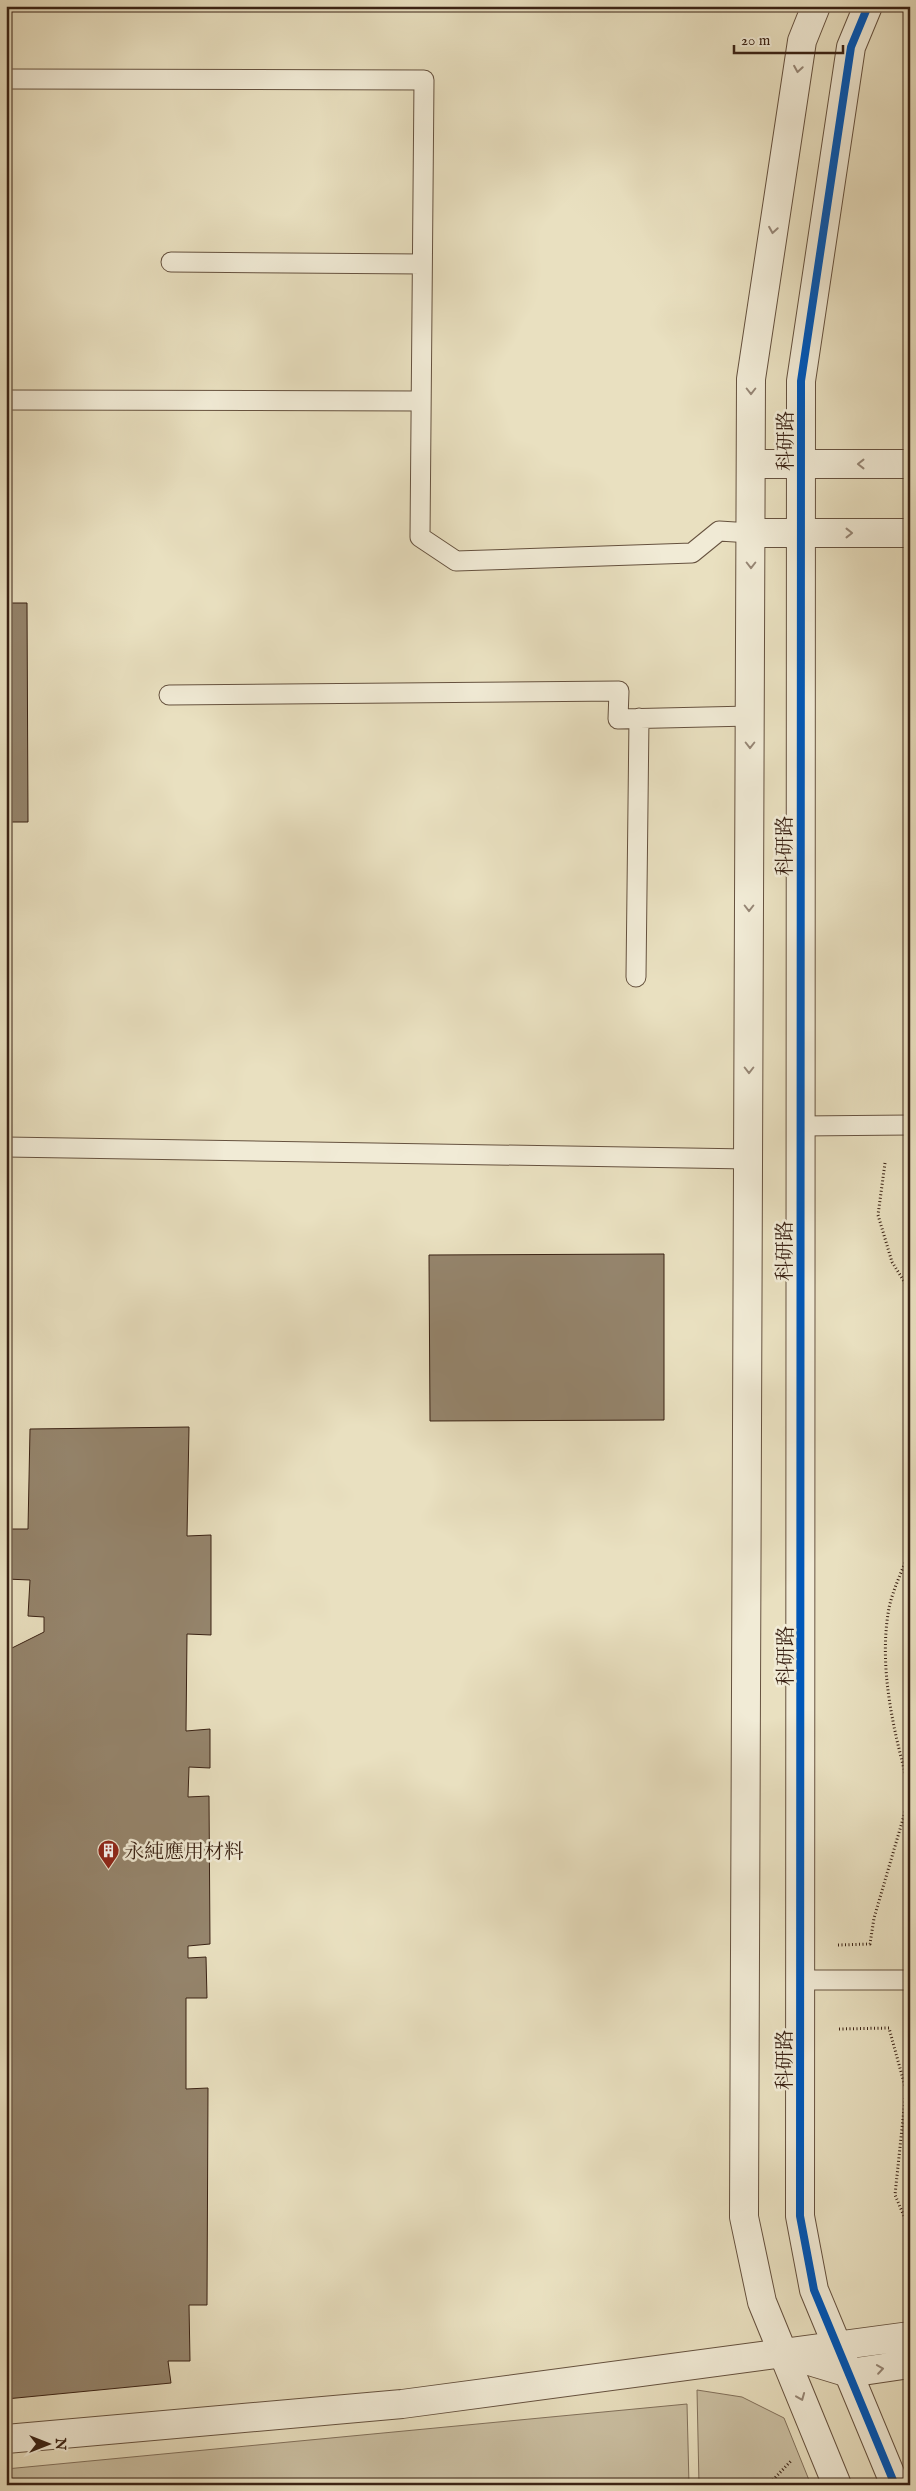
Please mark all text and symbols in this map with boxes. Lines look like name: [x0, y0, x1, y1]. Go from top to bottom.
scale bar: [734, 22, 842, 54]
text: 20 m: [741, 31, 771, 50]
one-way arrow: [793, 65, 803, 74]
one-way arrow: [769, 226, 779, 234]
one-way arrow: [746, 387, 756, 395]
street label: 科研路: [774, 411, 799, 471]
one-way arrow: [857, 459, 864, 469]
one-way arrow: [846, 528, 854, 538]
one-way arrow: [746, 562, 756, 569]
one-way arrow: [745, 742, 755, 749]
street label: 科研路: [773, 816, 798, 876]
one-way arrow: [744, 904, 754, 912]
one-way arrow: [744, 1066, 754, 1074]
street label: 科研路: [773, 1221, 798, 1281]
street label: 科研路: [774, 1626, 799, 1686]
building icon: 永純應用材料: [96, 1839, 120, 1870]
place label: 永純應用材料: [124, 1840, 244, 1865]
street label: 科研路: [773, 2030, 798, 2090]
one-way arrow: [876, 2364, 884, 2374]
one-way arrow: [795, 2392, 805, 2401]
north arrow: [22, 2418, 72, 2468]
text: N: [51, 2437, 69, 2450]

